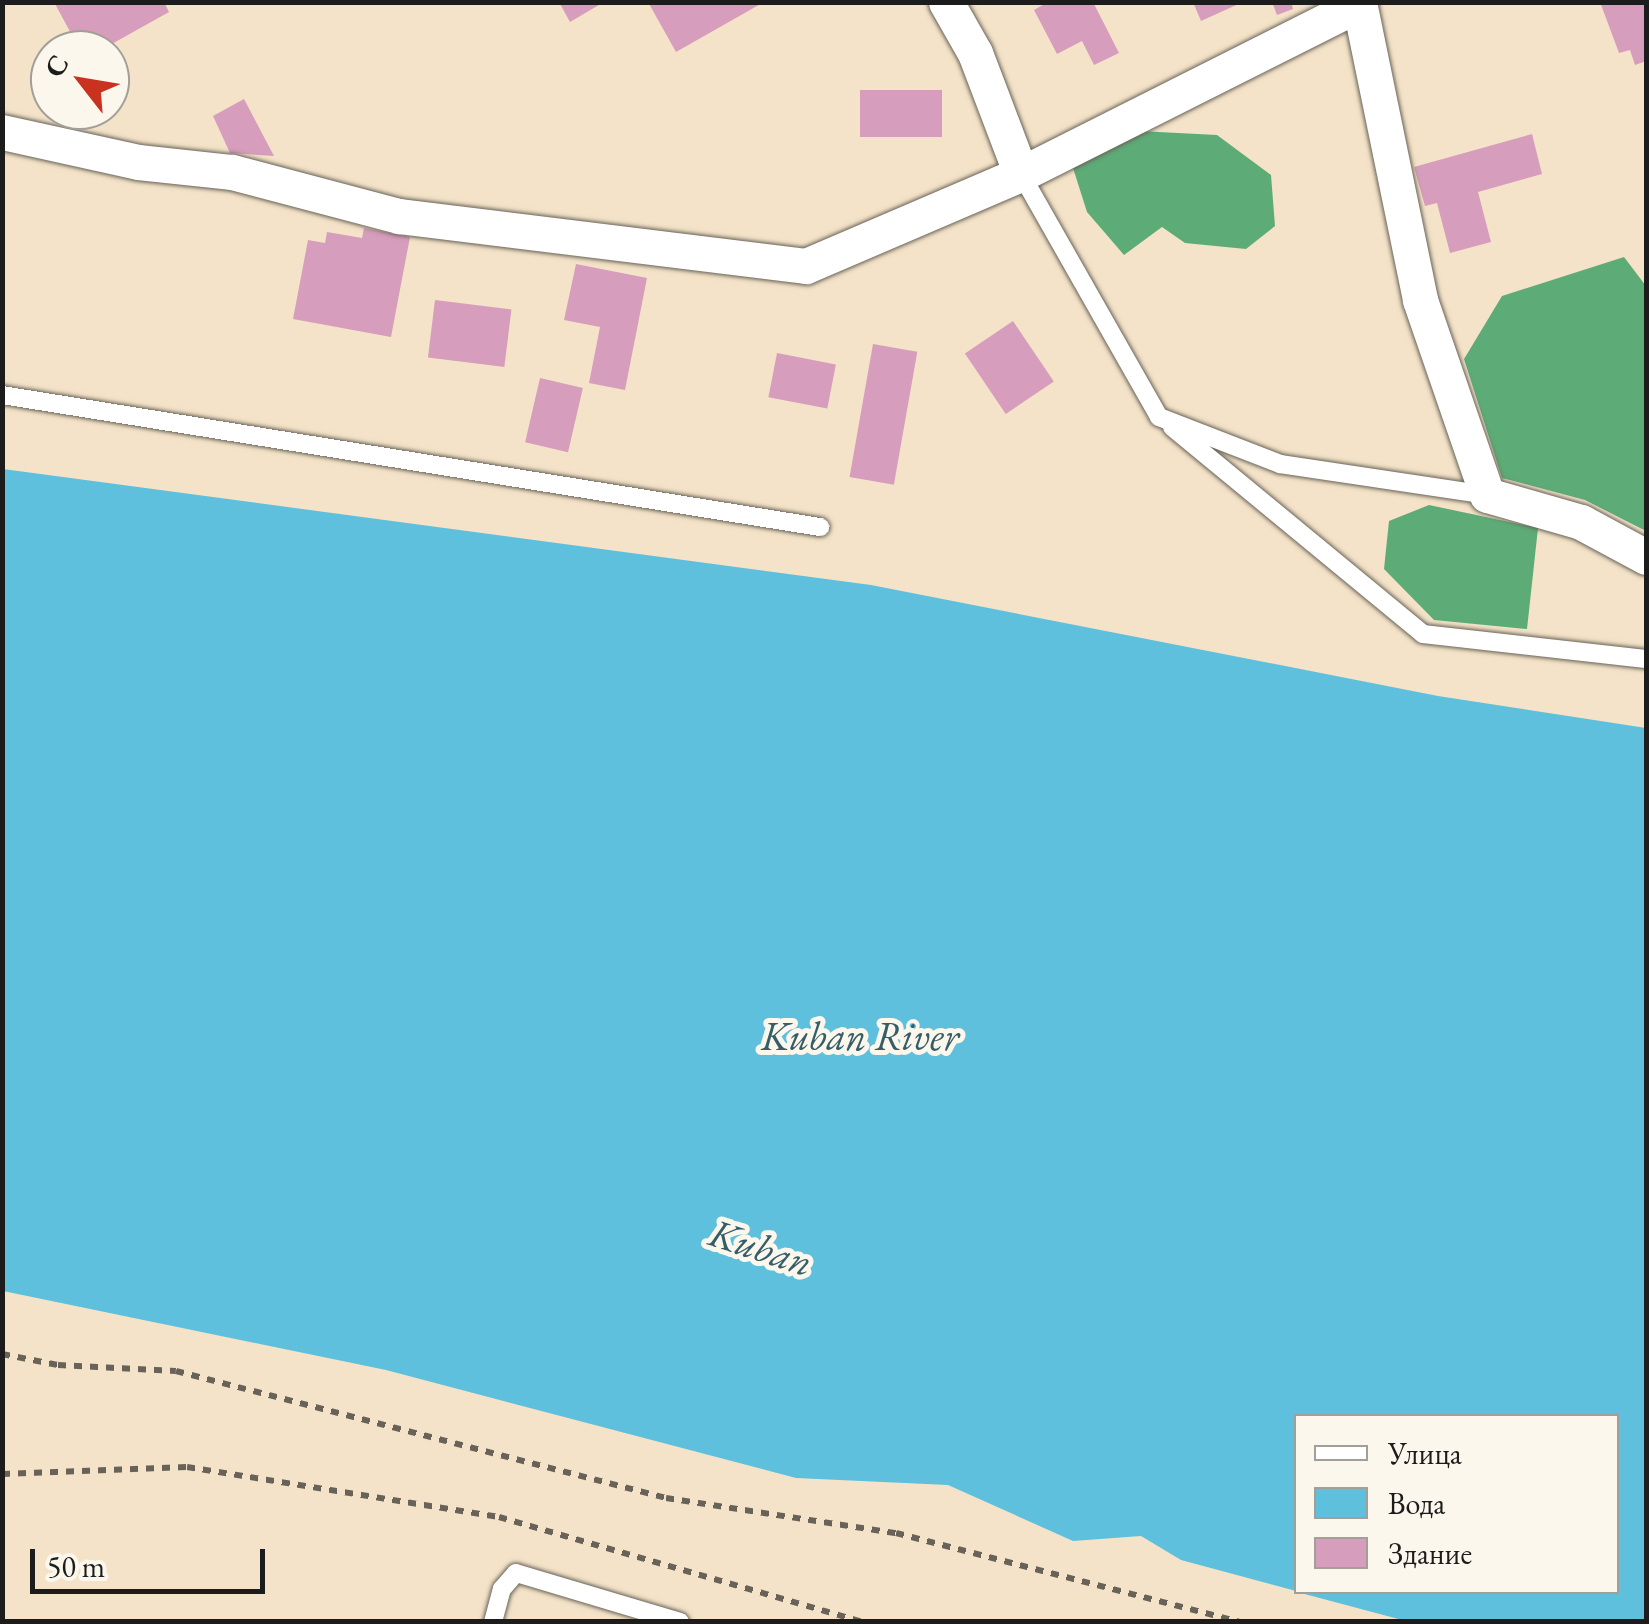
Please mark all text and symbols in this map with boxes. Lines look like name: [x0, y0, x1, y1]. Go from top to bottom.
north arrow: [30, 30, 130, 130]
text: С: [35, 48, 77, 83]
water label: Kuban River: [761, 1012, 959, 1060]
water label: Kuban: [704, 1208, 818, 1286]
legend: [1294, 1414, 1619, 1594]
text: Улица: [1388, 1434, 1462, 1473]
text: Вода: [1388, 1484, 1445, 1523]
scale bar: [35, 1529, 270, 1591]
text: Здание: [1388, 1534, 1472, 1573]
text: 50 m: [47, 1547, 105, 1586]

